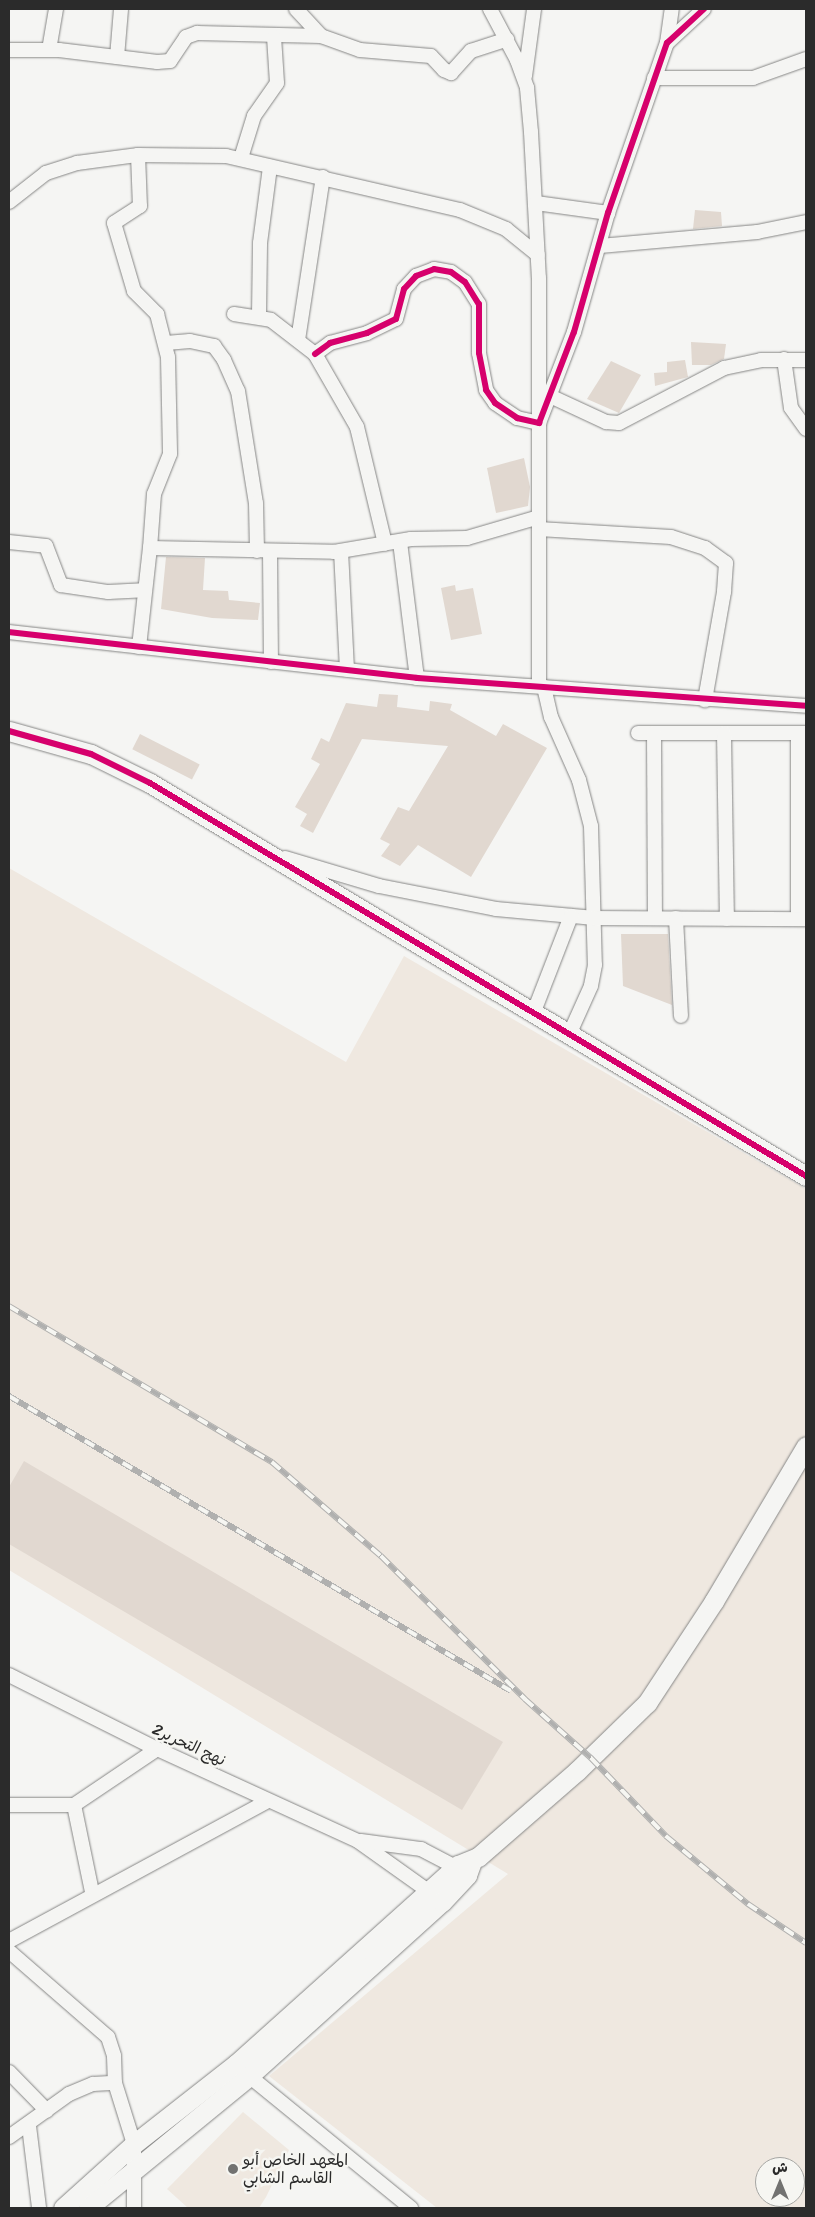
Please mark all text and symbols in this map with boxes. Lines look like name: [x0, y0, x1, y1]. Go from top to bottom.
street label: نهج التحرير2: [149, 1720, 229, 1770]
place label: المعهد الخاص أبو القاسم الشابي: [243, 2150, 348, 2188]
text: ش: [772, 2155, 788, 2180]
north arrow: [755, 2157, 805, 2207]
marker: المعهد الخاص أبو القاسم الشابي: [227, 2163, 239, 2175]

